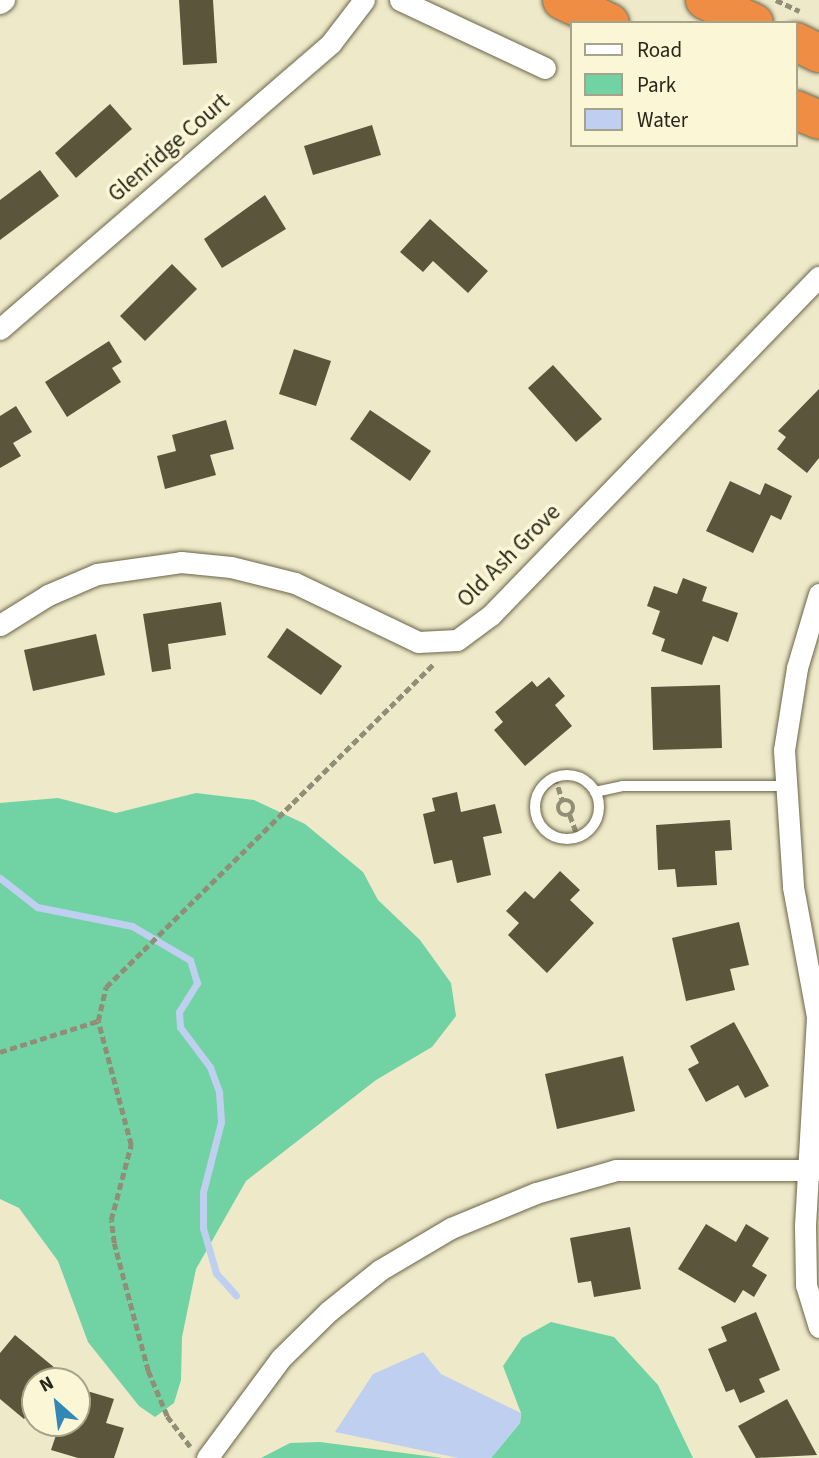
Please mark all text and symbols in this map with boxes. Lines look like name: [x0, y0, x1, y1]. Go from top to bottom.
legend: [570, 21, 798, 147]
text: Road: [637, 35, 682, 65]
text: Park: [637, 70, 676, 100]
street label: Glenridge Court: [103, 88, 235, 208]
text: Water: [637, 105, 688, 135]
street label: Old Ash Grove: [452, 499, 566, 613]
north arrow: [21, 1367, 91, 1437]
text: N: [35, 1370, 59, 1400]

